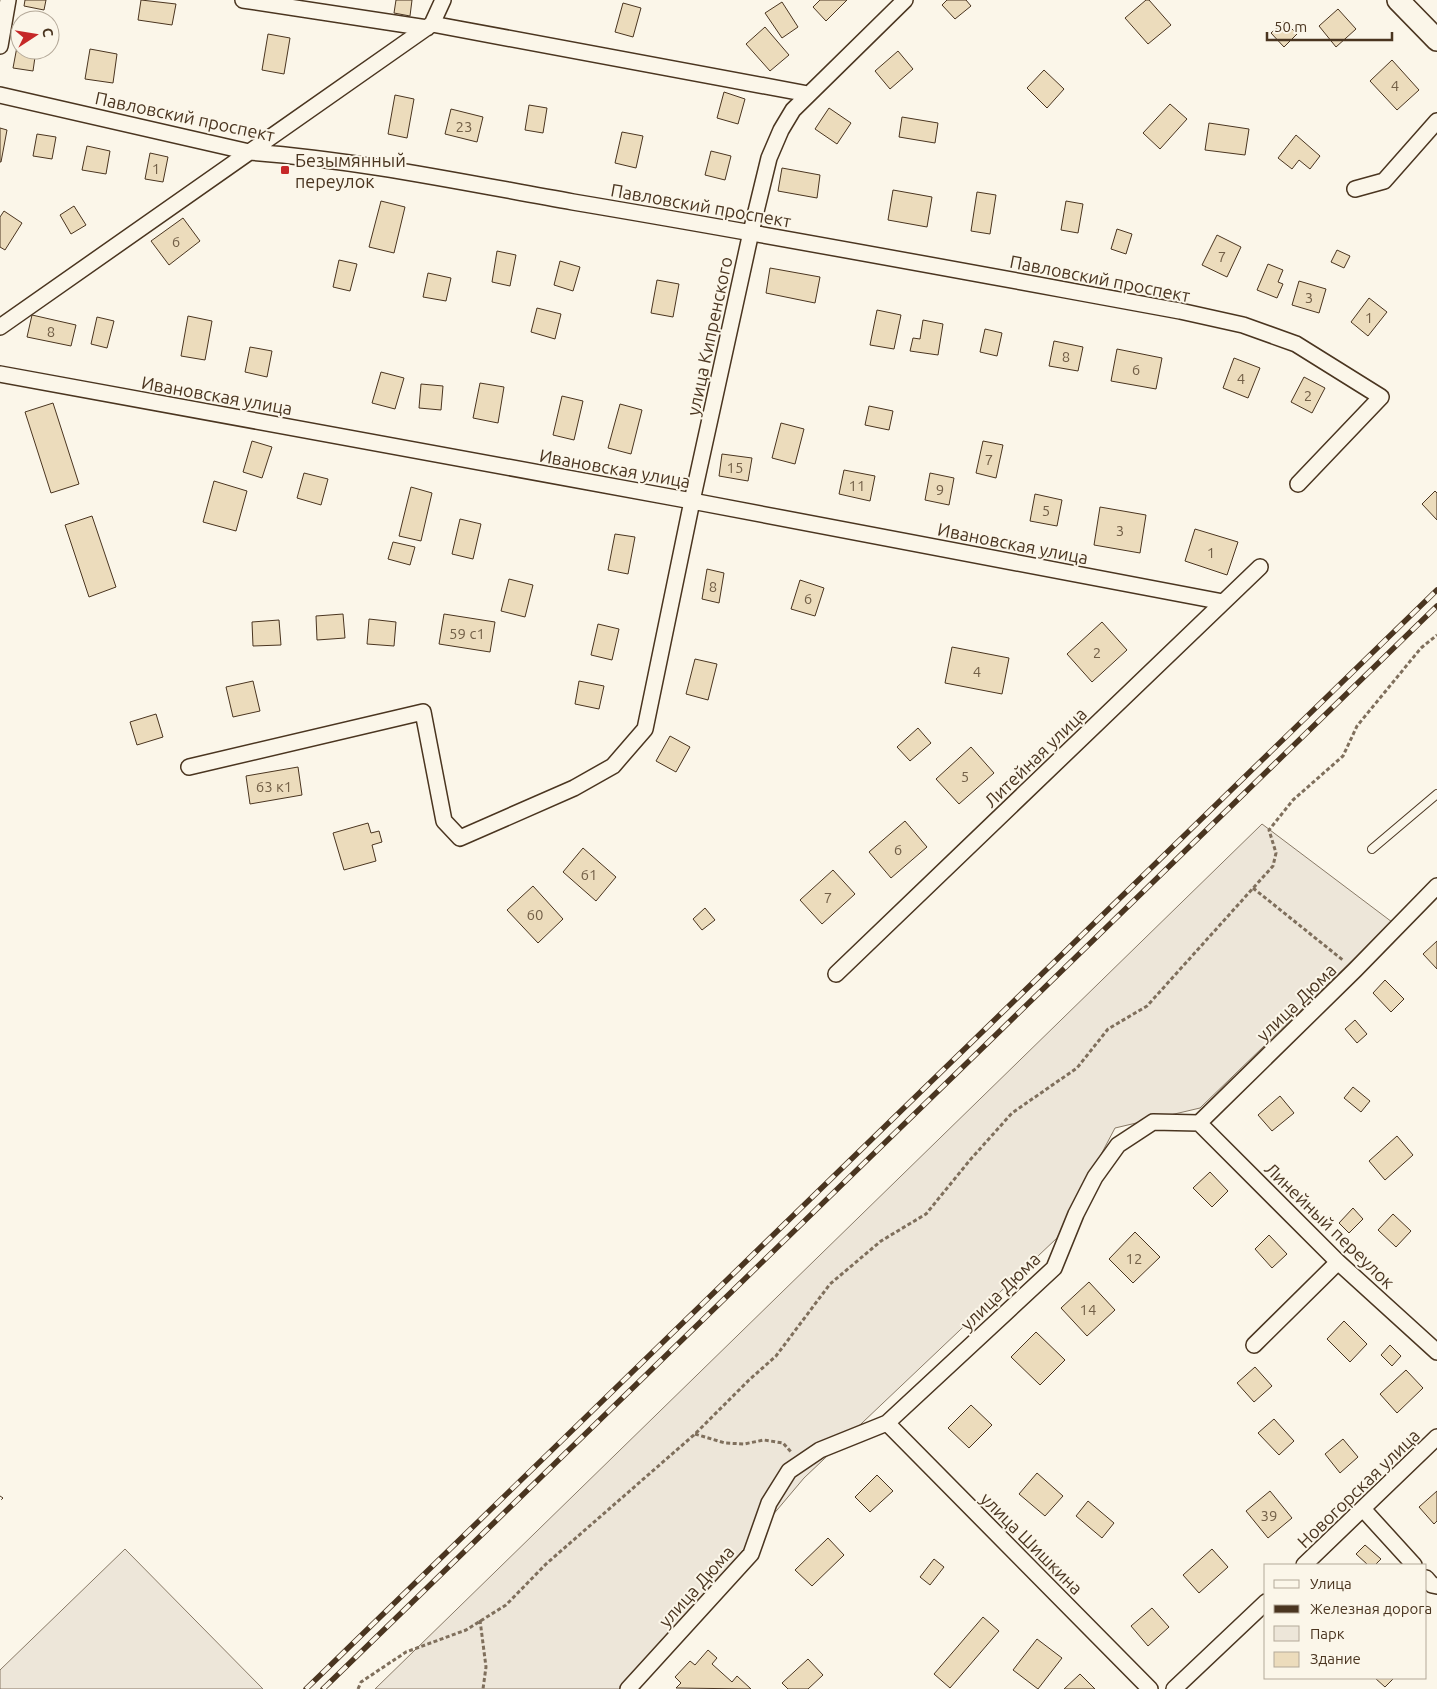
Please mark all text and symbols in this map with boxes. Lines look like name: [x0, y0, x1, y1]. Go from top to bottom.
north arrow: [10, 10, 60, 60]
scale bar: [1267, 10, 1392, 42]
text: 50 m: [1274, 18, 1307, 35]
text: С: [39, 26, 56, 38]
house number: 4: [1391, 77, 1399, 94]
street label: Павловский проспект: [93, 87, 277, 145]
house number: 23: [456, 118, 472, 135]
place label: Безымянный переулок: [295, 150, 406, 191]
house number: 1: [152, 160, 160, 177]
marker: Безымянный переулок: [279, 164, 291, 176]
street label: Павловский проспект: [609, 179, 793, 231]
house number: 6: [172, 233, 180, 250]
house number: 7: [1218, 248, 1226, 265]
street label: Павловский проспект: [1008, 251, 1192, 305]
street label: улица Кипренского: [682, 255, 736, 417]
house number: 3: [1305, 289, 1313, 306]
house number: 1: [1365, 309, 1373, 326]
house number: 8: [47, 323, 55, 340]
house number: 8: [1062, 348, 1070, 365]
house number: 6: [1132, 361, 1140, 378]
house number: 4: [1237, 370, 1245, 387]
street label: Ивановская улица: [140, 372, 294, 418]
house number: 2: [1304, 387, 1312, 404]
street label: Ивановская улица: [538, 445, 692, 491]
house number: 7: [985, 451, 993, 468]
house number: 15: [727, 459, 743, 476]
house number: 11: [849, 477, 865, 494]
house number: 9: [936, 481, 944, 498]
house number: 5: [1042, 502, 1050, 519]
street label: Ивановская улица: [936, 519, 1090, 567]
house number: 3: [1116, 522, 1124, 539]
house number: 1: [1207, 544, 1215, 561]
house number: 8: [709, 578, 717, 595]
house number: 6: [804, 590, 812, 607]
house number: 59 с1: [449, 625, 485, 642]
house number: 2: [1093, 644, 1101, 661]
house number: 4: [973, 663, 981, 680]
street label: Литейная улица: [980, 703, 1090, 811]
house number: 5: [961, 768, 969, 785]
house number: 63 к1: [256, 778, 292, 795]
house number: 6: [894, 841, 902, 858]
house number: 61: [581, 866, 597, 883]
house number: 7: [824, 889, 832, 906]
house number: 60: [527, 906, 543, 923]
street label: улица Дюма: [1252, 959, 1340, 1045]
street label: Линейный переулок: [1261, 1158, 1399, 1292]
street label: улица Дюма: [956, 1248, 1044, 1334]
house number: 12: [1126, 1250, 1142, 1267]
house number: 14: [1080, 1301, 1096, 1318]
street label: Новогорская улица: [1293, 1425, 1423, 1551]
street label: улица Шишкина: [977, 1488, 1087, 1598]
house number: 39: [1261, 1507, 1277, 1524]
street label: улица Дюма: [654, 1541, 738, 1631]
legend: [1264, 1564, 1427, 1679]
text: Улица: [1310, 1575, 1352, 1592]
text: Железная дорога: [1310, 1600, 1432, 1617]
text: Парк: [1310, 1625, 1345, 1642]
text: Здание: [1310, 1650, 1361, 1667]

